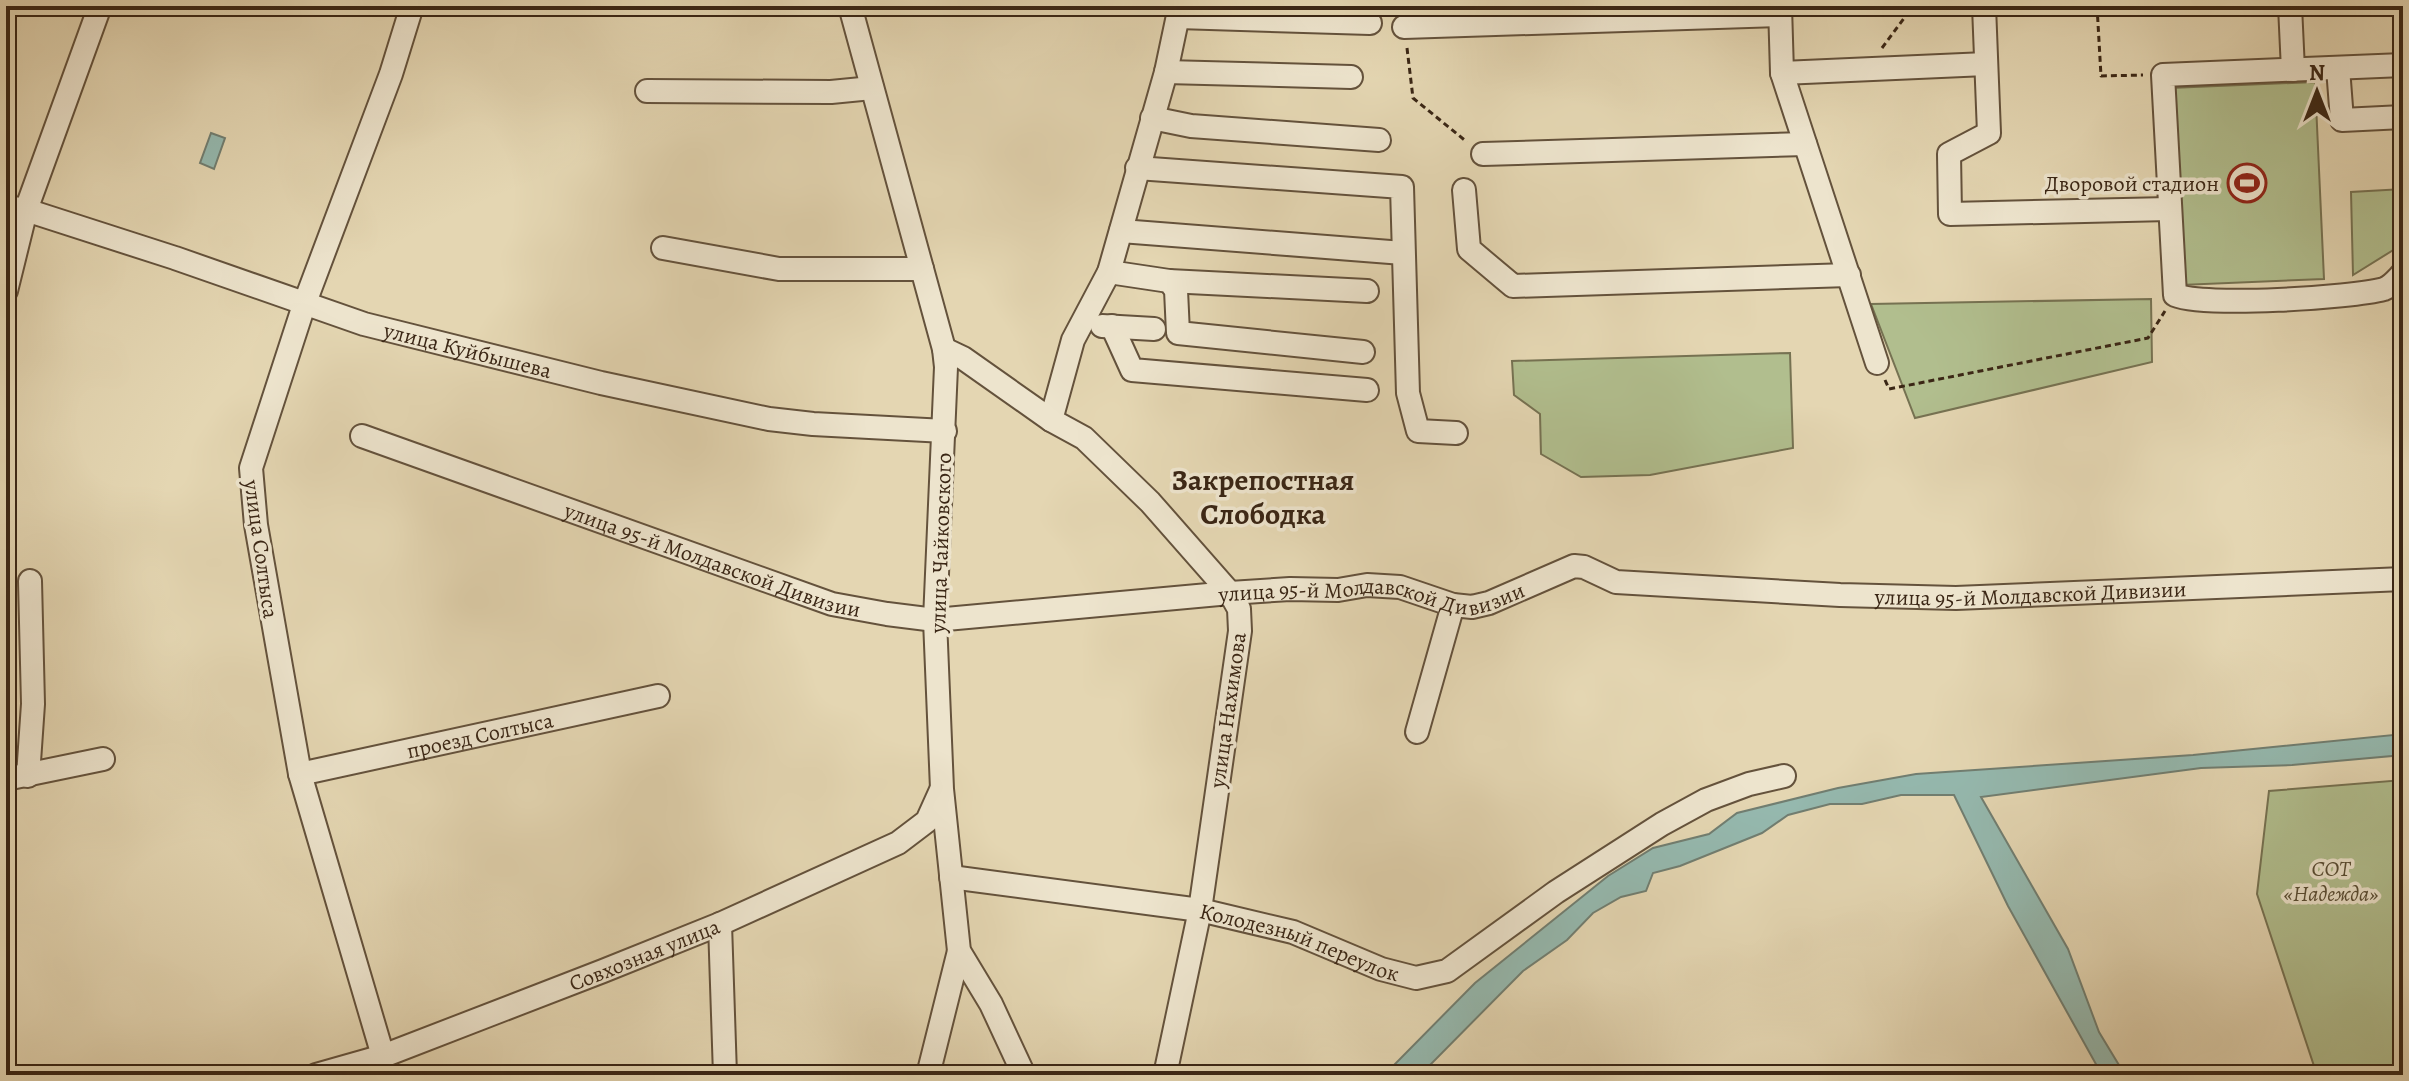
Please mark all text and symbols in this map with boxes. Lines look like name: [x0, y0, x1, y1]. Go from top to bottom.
north arrow: [2277, 52, 2357, 132]
text: N: [2309, 58, 2325, 88]
sports icon: Дворовой стадион: [2226, 162, 2268, 204]
place label: Дворовой стадион: [2045, 169, 2219, 199]
street label: улица Куйбышева: [380, 315, 555, 386]
street label: улица Чайковского: [923, 452, 959, 635]
district label: Закрепостная Слободка: [1172, 460, 1355, 534]
street label: улица Солтыса: [236, 477, 286, 621]
street label: улица 95-й Молдавской Дивизии: [559, 495, 863, 625]
street label: улица 95-й Молдавской Дивизии: [1216, 571, 1529, 623]
street label: улица 95-й Молдавской Дивизии: [1873, 574, 2187, 614]
street label: улица Нахимова: [1202, 629, 1254, 791]
street label: проезд Солтыса: [404, 705, 557, 766]
park label: СОТ «Надежда»: [2284, 854, 2378, 909]
street label: Колодезный переулок: [1196, 896, 1402, 989]
street label: Совхозная улица: [565, 911, 725, 999]

